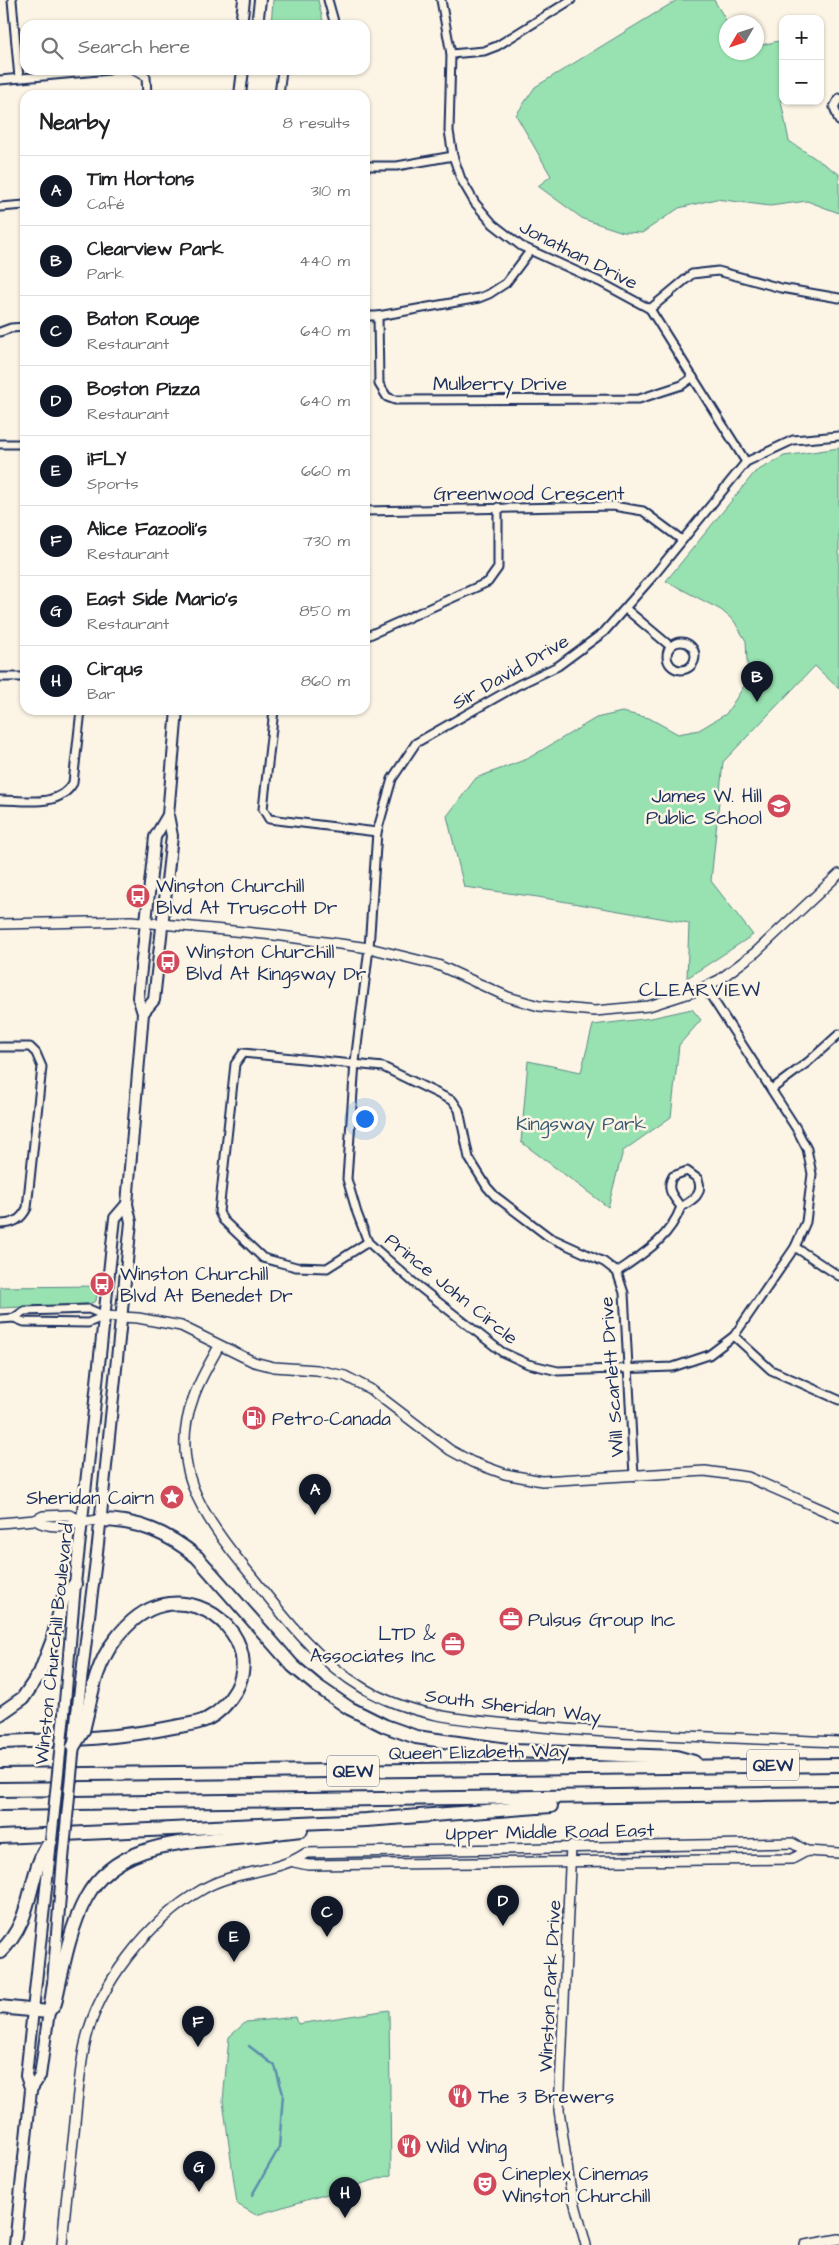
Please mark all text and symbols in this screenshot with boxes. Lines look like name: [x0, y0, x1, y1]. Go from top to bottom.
north arrow: [719, 15, 764, 60]
map controls: [779, 15, 824, 105]
button: +: [779, 15, 824, 60]
search box: [20, 20, 370, 75]
icon: search: [38, 34, 66, 62]
text: Search here: [78, 34, 190, 61]
button: −: [779, 60, 824, 105]
text: Nearby: [40, 108, 110, 137]
text: 8 results: [283, 112, 350, 134]
text: Tim Hortons: [87, 166, 194, 193]
text: A: [51, 180, 61, 202]
text: 310 m: [311, 180, 350, 202]
text: Café: [87, 193, 125, 215]
street label: Jonathan Drive: [514, 214, 642, 297]
text: Clearview Park: [87, 236, 224, 263]
text: B: [50, 250, 62, 272]
text: 440 m: [299, 250, 350, 272]
text: Park: [87, 263, 124, 285]
text: Baton Rouge: [87, 306, 200, 333]
text: C: [50, 320, 62, 342]
text: 640 m: [300, 320, 350, 342]
text: Restaurant: [87, 333, 169, 355]
street label: Mulberry Drive: [433, 371, 567, 399]
text: Boston Pizza: [87, 376, 200, 403]
text: D: [51, 390, 61, 412]
text: 640 m: [300, 390, 350, 412]
text: Restaurant: [87, 403, 169, 425]
text: iFLY: [87, 446, 126, 473]
text: E: [51, 460, 61, 482]
text: 660 m: [301, 460, 350, 482]
text: Sports: [87, 473, 139, 495]
street label: Greenwood Crescent: [433, 481, 625, 508]
text: Alice Fazooli's: [87, 516, 207, 543]
text: F: [50, 530, 62, 552]
text: 730 m: [303, 530, 350, 552]
text: Restaurant: [87, 543, 169, 565]
text: East Side Mario's: [87, 586, 238, 613]
text: G: [50, 600, 62, 622]
text: 850 m: [299, 600, 350, 622]
text: Restaurant: [87, 613, 169, 635]
street label: Sir David Drive: [447, 628, 574, 717]
text: Cirqus: [87, 656, 143, 683]
pin: B: [741, 661, 773, 702]
text: H: [51, 670, 61, 692]
text: 860 m: [301, 670, 350, 692]
text: Bar: [87, 683, 115, 705]
place label: James W. Hill Public School: [646, 783, 762, 832]
school or university icon: James W. Hill Public School: [766, 793, 792, 819]
place label: Winston Churchill Blvd At Truscott Dr: [156, 873, 338, 922]
bus stop icon: Winston Churchill Blvd At Truscott Dr: [125, 883, 151, 909]
place label: Winston Churchill Blvd At Kingsway Dr: [186, 939, 367, 989]
bus stop icon: Winston Churchill Blvd At Kingsway Dr: [155, 949, 181, 975]
district label: CLEARVIEW: [639, 976, 761, 1004]
your location: [352, 1106, 378, 1132]
park label: Kingsway Park: [516, 1111, 646, 1139]
street label: Prince John Circle: [379, 1227, 523, 1351]
place label: Winston Churchill Blvd At Benedet Dr: [120, 1261, 293, 1310]
bus stop icon: Winston Churchill Blvd At Benedet Dr: [89, 1271, 115, 1297]
street label: Will Scarlett Drive: [593, 1296, 632, 1458]
fuel station icon: Petro-Canada: [241, 1405, 267, 1431]
place label: Petro-Canada: [272, 1406, 391, 1433]
pin: A: [299, 1474, 331, 1515]
place icon: Sheridan Cairn: [159, 1484, 185, 1510]
place label: Sheridan Cairn: [26, 1485, 154, 1512]
street label: Winston Churchill Boulevard: [28, 1522, 81, 1766]
office icon: Pulsus Group Inc: [498, 1606, 524, 1632]
place label: Pulsus Group Inc: [528, 1607, 676, 1634]
place label: LTD & Associates Inc: [310, 1621, 436, 1670]
office icon: LTD & Associates Inc: [440, 1631, 466, 1657]
street label: South Sheridan Way: [423, 1682, 603, 1732]
street label: Queen Elizabeth Way: [388, 1737, 570, 1769]
road number: QEW: [747, 1750, 799, 1780]
road number: QEW: [327, 1755, 379, 1786]
street label: Upper Middle Road East: [446, 1817, 655, 1848]
pin: D: [487, 1885, 519, 1926]
pin: C: [311, 1896, 343, 1937]
street label: Winston Park Drive: [532, 1899, 568, 2073]
pin: E: [218, 1921, 250, 1962]
pin: F: [182, 2006, 214, 2047]
restaurant icon: The 3 Brewers: [447, 2083, 473, 2109]
place label: The 3 Brewers: [478, 2084, 614, 2111]
restaurant icon: Wild Wing: [396, 2133, 422, 2159]
place label: Wild Wing: [426, 2134, 507, 2162]
pin: G: [183, 2151, 215, 2192]
place label: Cineplex Cinemas Winston Churchill: [502, 2161, 651, 2210]
theatre icon: Cineplex Cinemas Winston Churchill: [472, 2171, 498, 2197]
pin: H: [329, 2177, 361, 2218]

